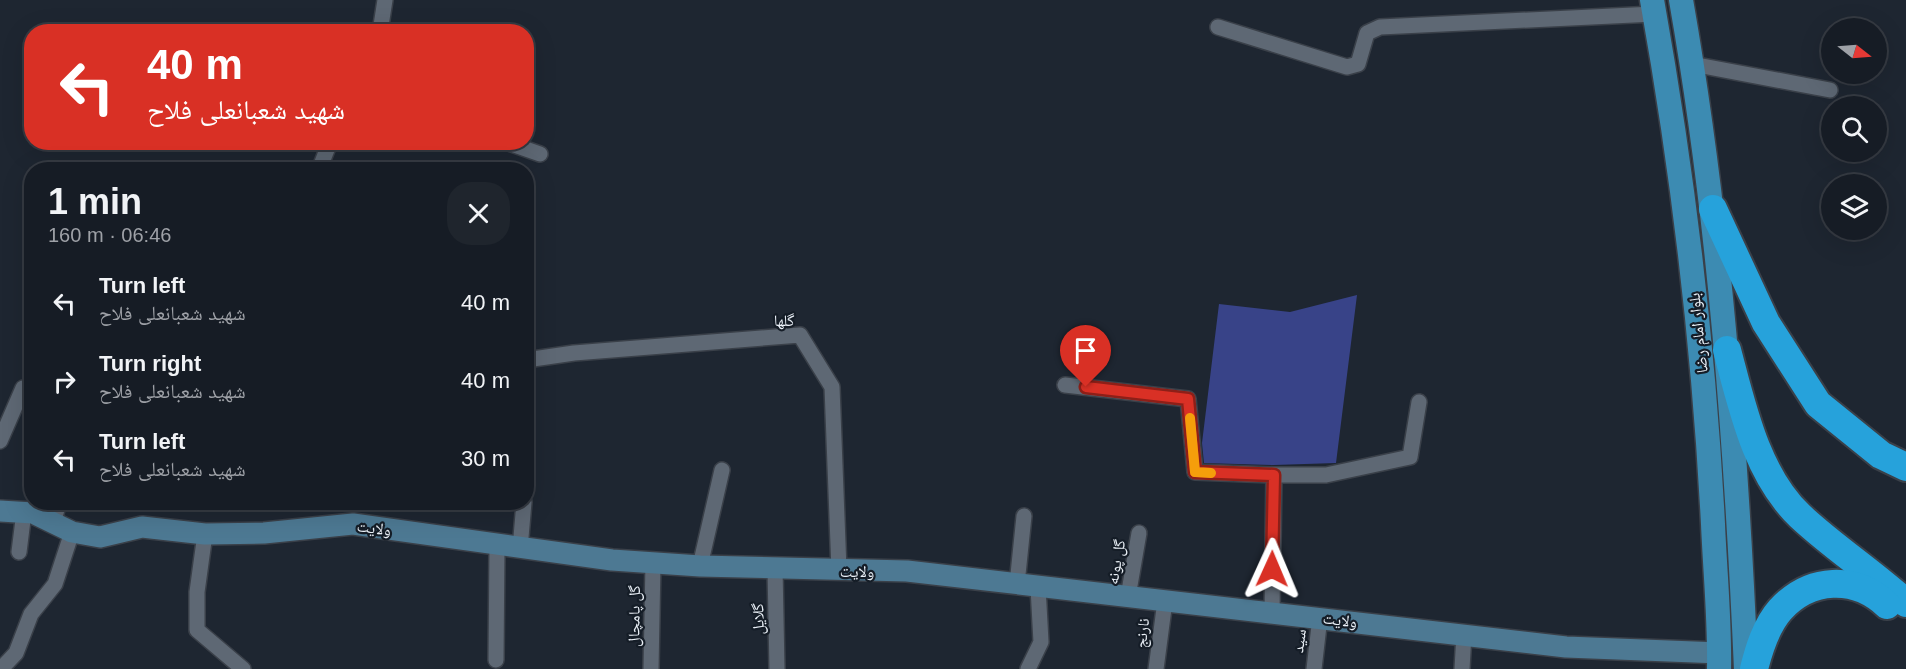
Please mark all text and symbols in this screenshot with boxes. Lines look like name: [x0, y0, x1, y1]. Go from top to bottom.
north arrow: [1821, 18, 1887, 84]
map controls: [1821, 18, 1887, 240]
text: 40 m: [147, 41, 243, 88]
icon: left: [48, 48, 126, 126]
text: شهید شعبانعلی فلاح: [147, 95, 345, 125]
button: search: [1821, 96, 1887, 162]
button: layers: [1821, 174, 1887, 240]
text: 1 min: [48, 181, 142, 222]
button: close: [447, 182, 510, 245]
text: 160 m · 06:46: [48, 224, 171, 246]
text: Turn left: [99, 273, 185, 298]
icon: left: [48, 287, 81, 320]
text: 40 m: [461, 290, 510, 315]
street label: بلوار امام رضا: [1685, 292, 1713, 374]
text: شهید شعبانعلی فلاح: [99, 302, 246, 324]
street label: گلها: [774, 312, 795, 330]
pin: [1060, 325, 1111, 387]
icon: arrive: [1069, 334, 1102, 367]
text: Turn right: [99, 351, 201, 376]
icon: right: [48, 365, 81, 398]
text: 40 m: [461, 368, 510, 393]
text: شهید شعبانعلی فلاح: [99, 380, 246, 402]
text: Turn left: [99, 429, 185, 454]
icon: left: [48, 443, 81, 476]
text: 30 m: [461, 446, 510, 471]
text: شهید شعبانعلی فلاح: [99, 458, 246, 480]
street label: ولایت: [356, 517, 392, 540]
position arrow: [1240, 537, 1304, 601]
street label: گل پونه: [1104, 538, 1130, 586]
street label: ولایت: [840, 563, 874, 581]
street label: گل پامچال: [625, 585, 645, 647]
street label: گلایل: [749, 603, 769, 635]
street label: ولایت: [1322, 609, 1358, 632]
street label: نارنج: [1132, 617, 1154, 649]
street label: سید: [1289, 628, 1309, 654]

